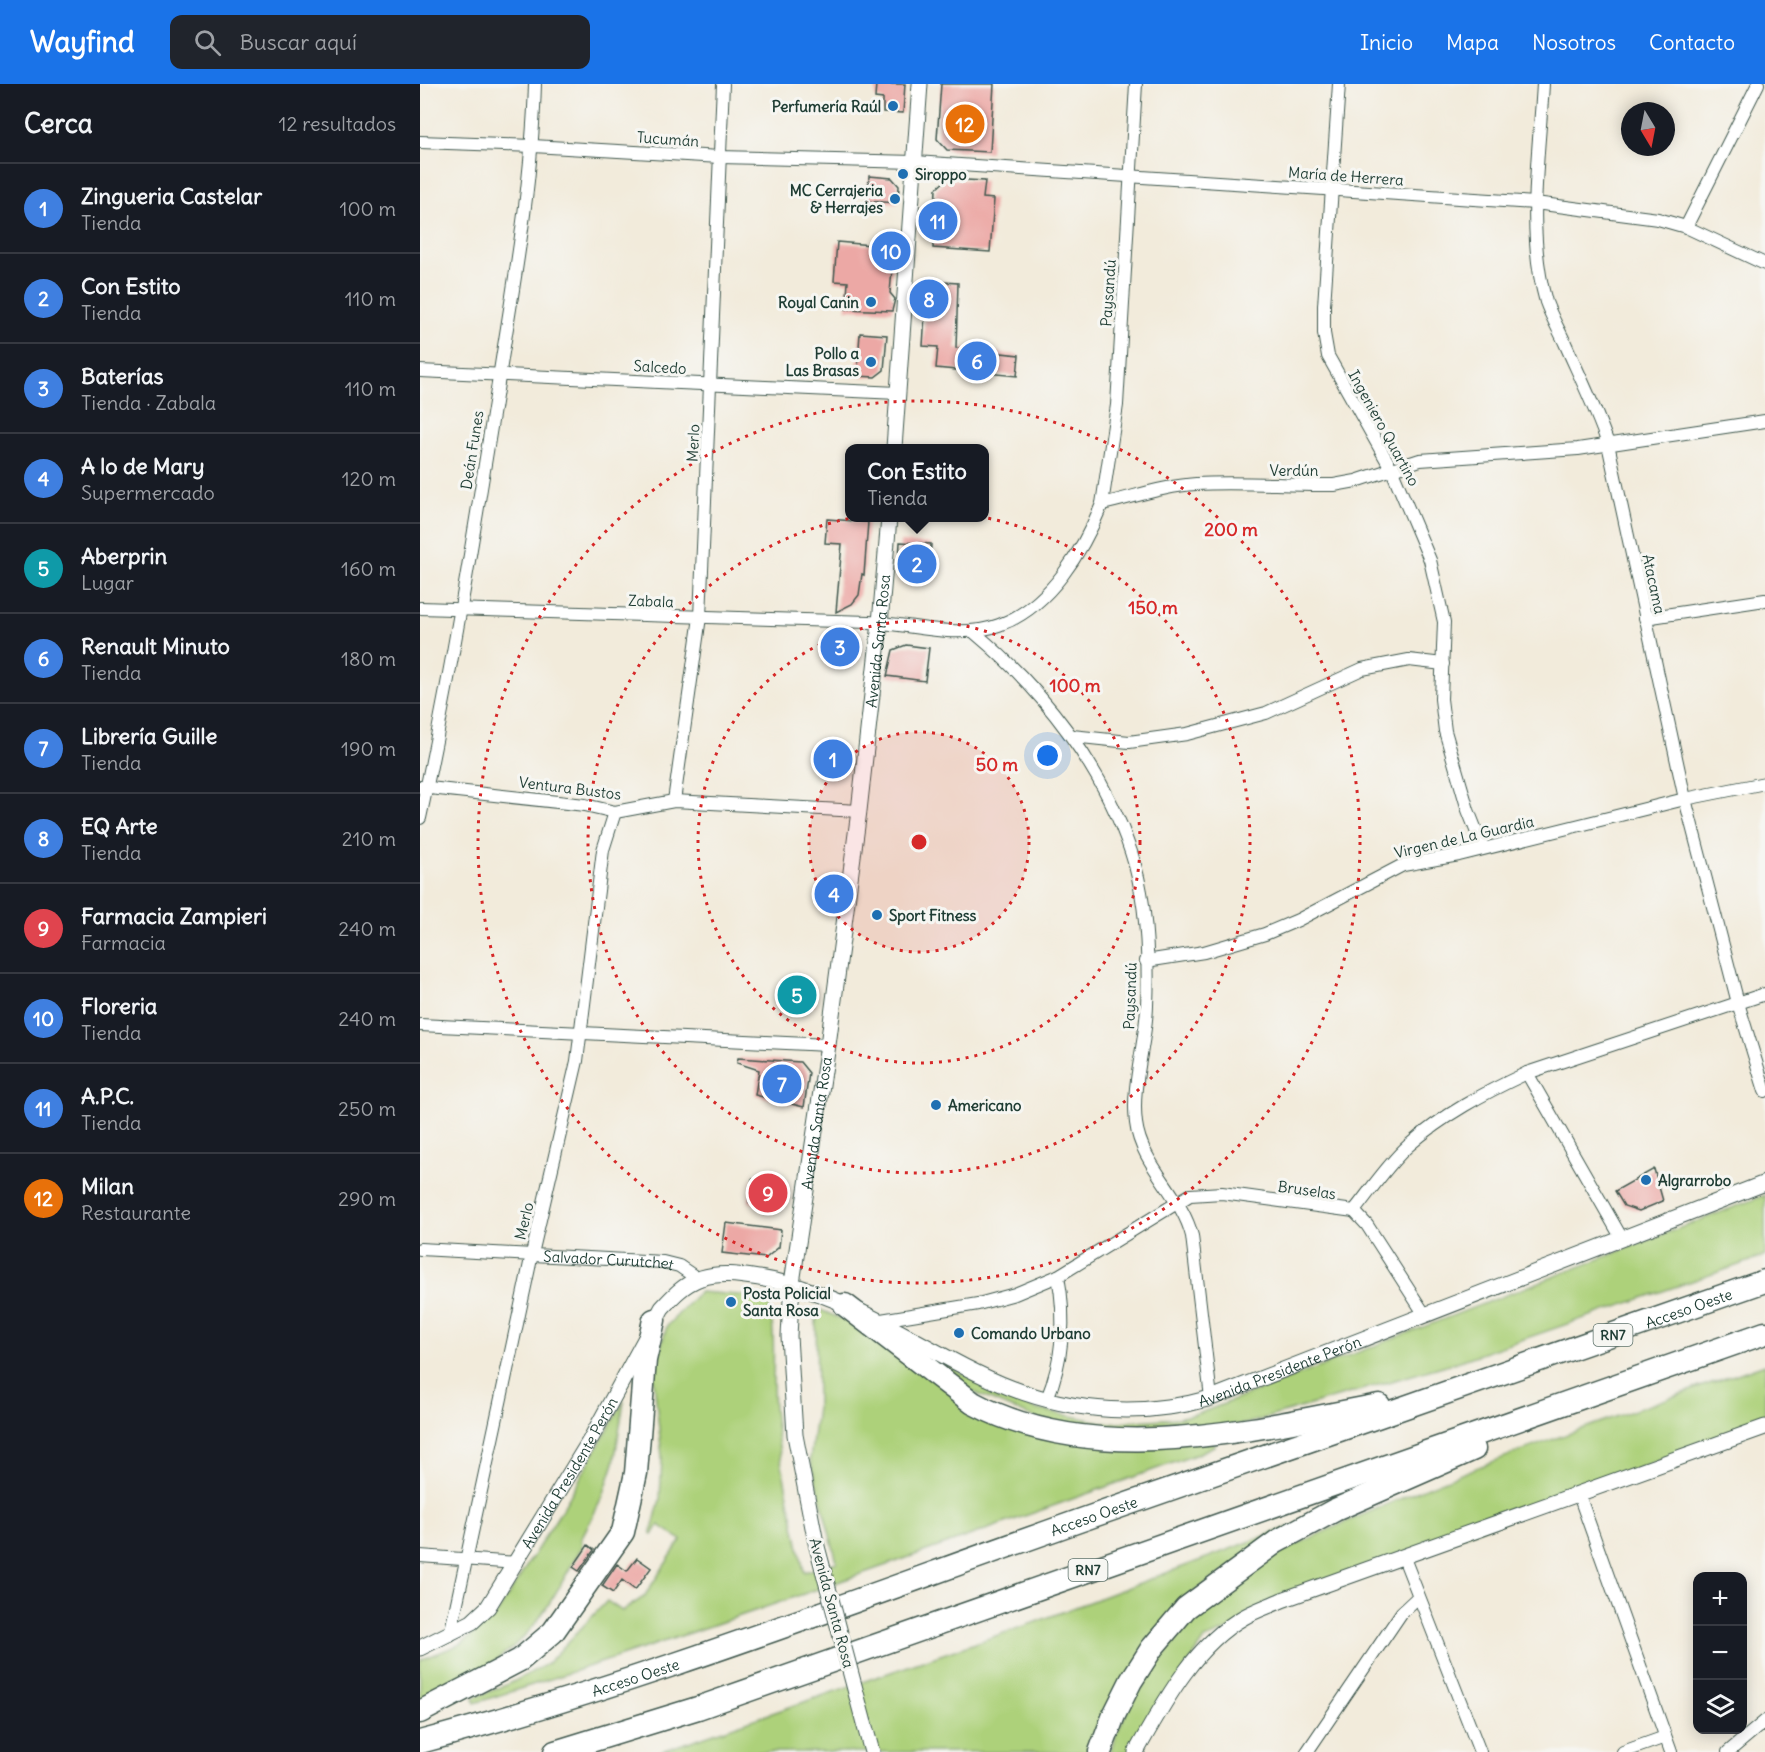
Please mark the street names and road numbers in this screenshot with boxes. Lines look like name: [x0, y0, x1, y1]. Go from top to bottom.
street label: Tucumán: [636, 127, 700, 151]
street label: María de Herrera: [1288, 162, 1405, 190]
street label: Paysandú: [1096, 259, 1120, 327]
street label: Salcedo: [633, 356, 687, 378]
street label: Ingeniero Quartino: [1344, 367, 1424, 489]
street label: Deán Funes: [456, 409, 488, 491]
street label: Merlo: [683, 423, 703, 463]
street label: Verdún: [1269, 461, 1319, 480]
street label: Atacama: [1638, 552, 1670, 616]
street label: Avenida Santa Rosa: [861, 573, 894, 709]
street label: Zabala: [628, 591, 675, 611]
street label: Ventura Bustos: [518, 772, 622, 804]
street label: Virgen de La Guardia: [1392, 812, 1536, 862]
street label: Paysandú: [1119, 962, 1141, 1030]
street label: Avenida Santa Rosa: [797, 1055, 836, 1191]
street label: Bruselas: [1277, 1177, 1337, 1203]
street label: Merlo: [510, 1200, 538, 1242]
street label: Salvador Curutchet: [543, 1246, 676, 1274]
street label: Acceso Oeste: [1643, 1284, 1735, 1332]
road number: RN7: [1594, 1324, 1632, 1346]
street label: Avenida Presidente Perón: [1196, 1331, 1364, 1410]
street label: Avenida Presidente Perón: [517, 1393, 621, 1552]
street label: Acceso Oeste: [1048, 1492, 1140, 1540]
street label: Avenida Santa Rosa: [806, 1536, 859, 1670]
road number: RN7: [1068, 1559, 1108, 1581]
street label: Acceso Oeste: [589, 1654, 682, 1700]

